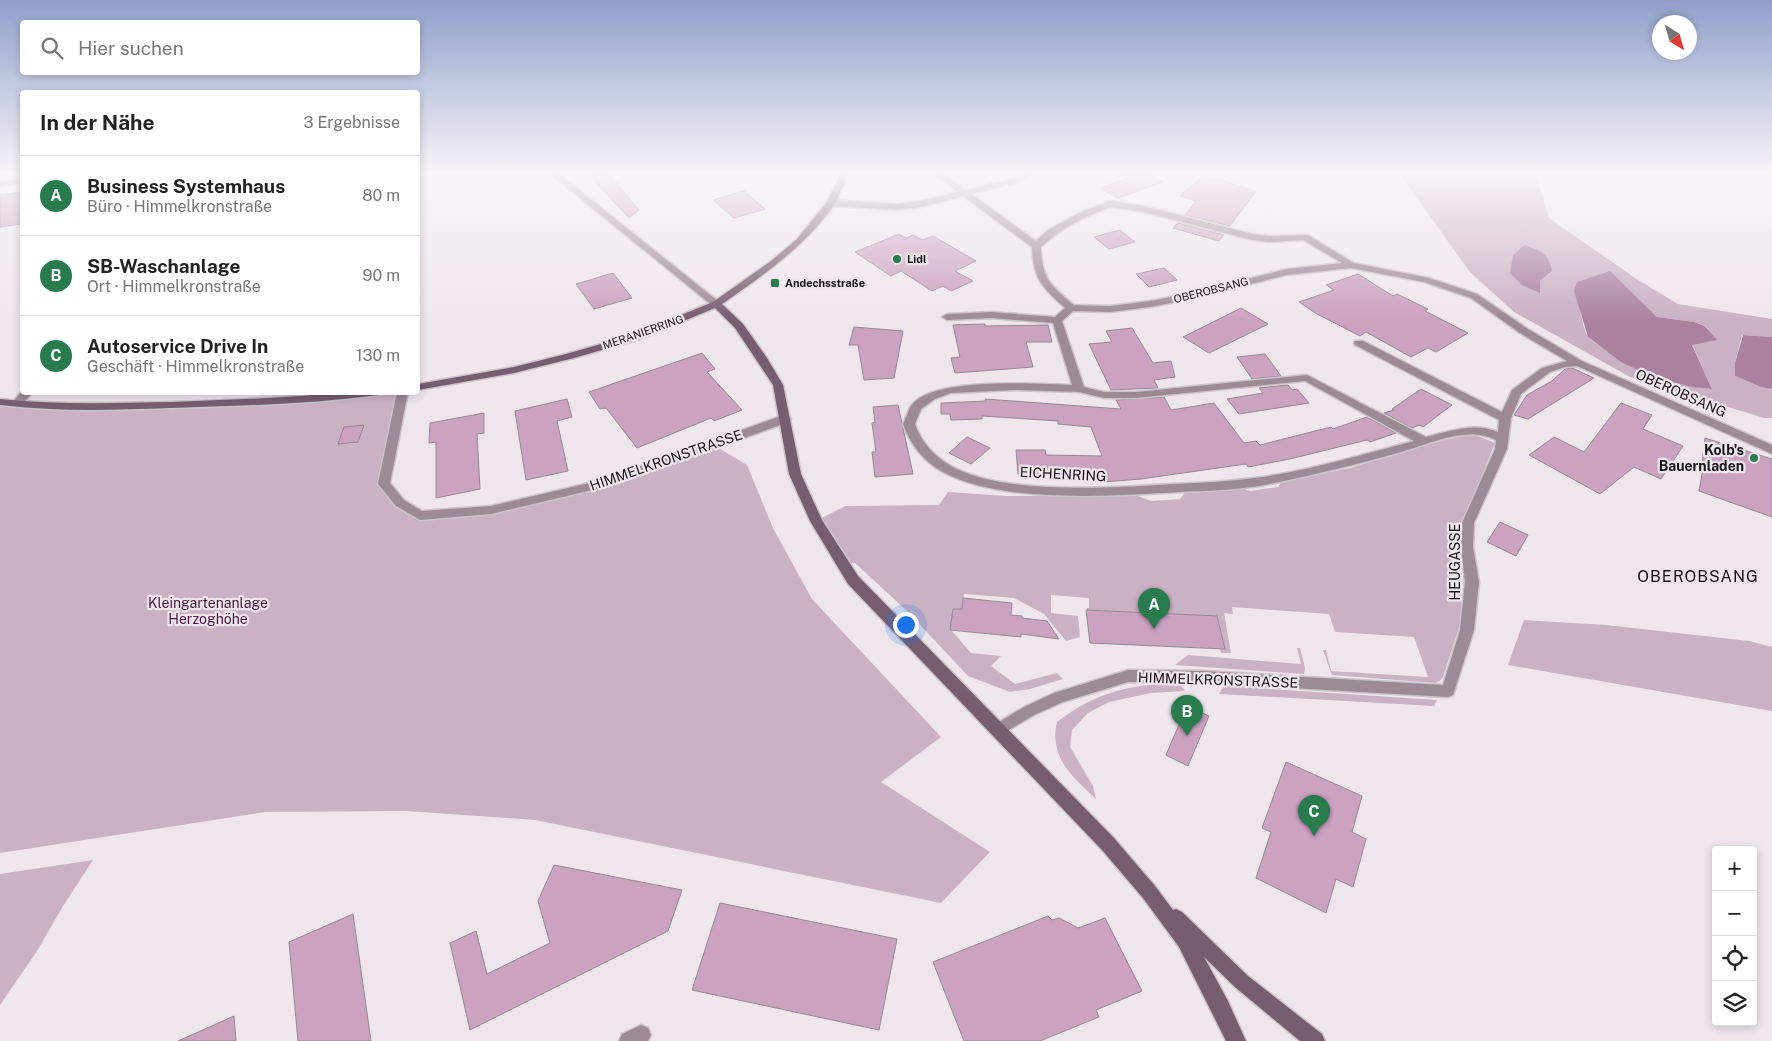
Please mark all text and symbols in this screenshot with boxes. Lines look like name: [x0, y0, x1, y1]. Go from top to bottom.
north arrow: [1652, 15, 1697, 60]
search box: [20, 20, 420, 75]
icon: search: [38, 34, 66, 62]
text: Hier suchen: [78, 37, 184, 59]
text: In der Nähe: [40, 110, 155, 135]
text: 3 Ergebnisse: [304, 113, 400, 132]
text: Business Systemhaus: [87, 175, 285, 197]
text: A: [50, 186, 62, 205]
text: 80 m: [362, 186, 400, 205]
text: Büro · Himmelkronstraße: [87, 197, 272, 216]
marker: Lidl: [891, 253, 903, 265]
place label: Lidl: [907, 253, 927, 265]
text: SB-Waschanlage: [87, 255, 240, 277]
text: B: [51, 266, 61, 285]
text: 90 m: [363, 266, 400, 285]
street label: OBEROBSANG: [1172, 275, 1250, 305]
text: Ort · Himmelkronstraße: [87, 277, 261, 296]
marker: Andechsstraße: [769, 277, 781, 289]
place label: Andechsstraße: [785, 277, 865, 289]
street label: MERANIERRING: [601, 313, 685, 351]
text: Autoservice Drive In: [87, 335, 268, 357]
text: C: [50, 346, 62, 365]
text: 130 m: [356, 346, 400, 365]
text: Geschäft · Himmelkronstraße: [87, 357, 304, 376]
street label: OBEROBSANG: [1633, 366, 1729, 420]
street label: HIMMELKRONSTRASSE: [588, 426, 744, 494]
place label: Kolb's Bauernladen: [1659, 442, 1744, 474]
marker: Kolb's Bauernladen: [1748, 452, 1760, 464]
street label: EICHENRING: [1019, 464, 1107, 484]
street label: HEUGASSE: [1447, 524, 1463, 600]
district label: OBEROBSANG: [1637, 567, 1759, 586]
pin: A: [1138, 588, 1170, 629]
park label: Kleingartenanlage Herzoghöhe: [148, 595, 268, 627]
your location: [893, 612, 919, 638]
street label: HIMMELKRONSTRASSE: [1138, 669, 1298, 691]
pin: B: [1171, 695, 1203, 736]
pin: C: [1298, 795, 1330, 836]
map controls: [1712, 846, 1757, 1026]
button: +: [1712, 846, 1757, 891]
button: −: [1712, 891, 1757, 936]
button: locate: [1712, 936, 1757, 981]
button: layers: [1712, 981, 1757, 1026]

